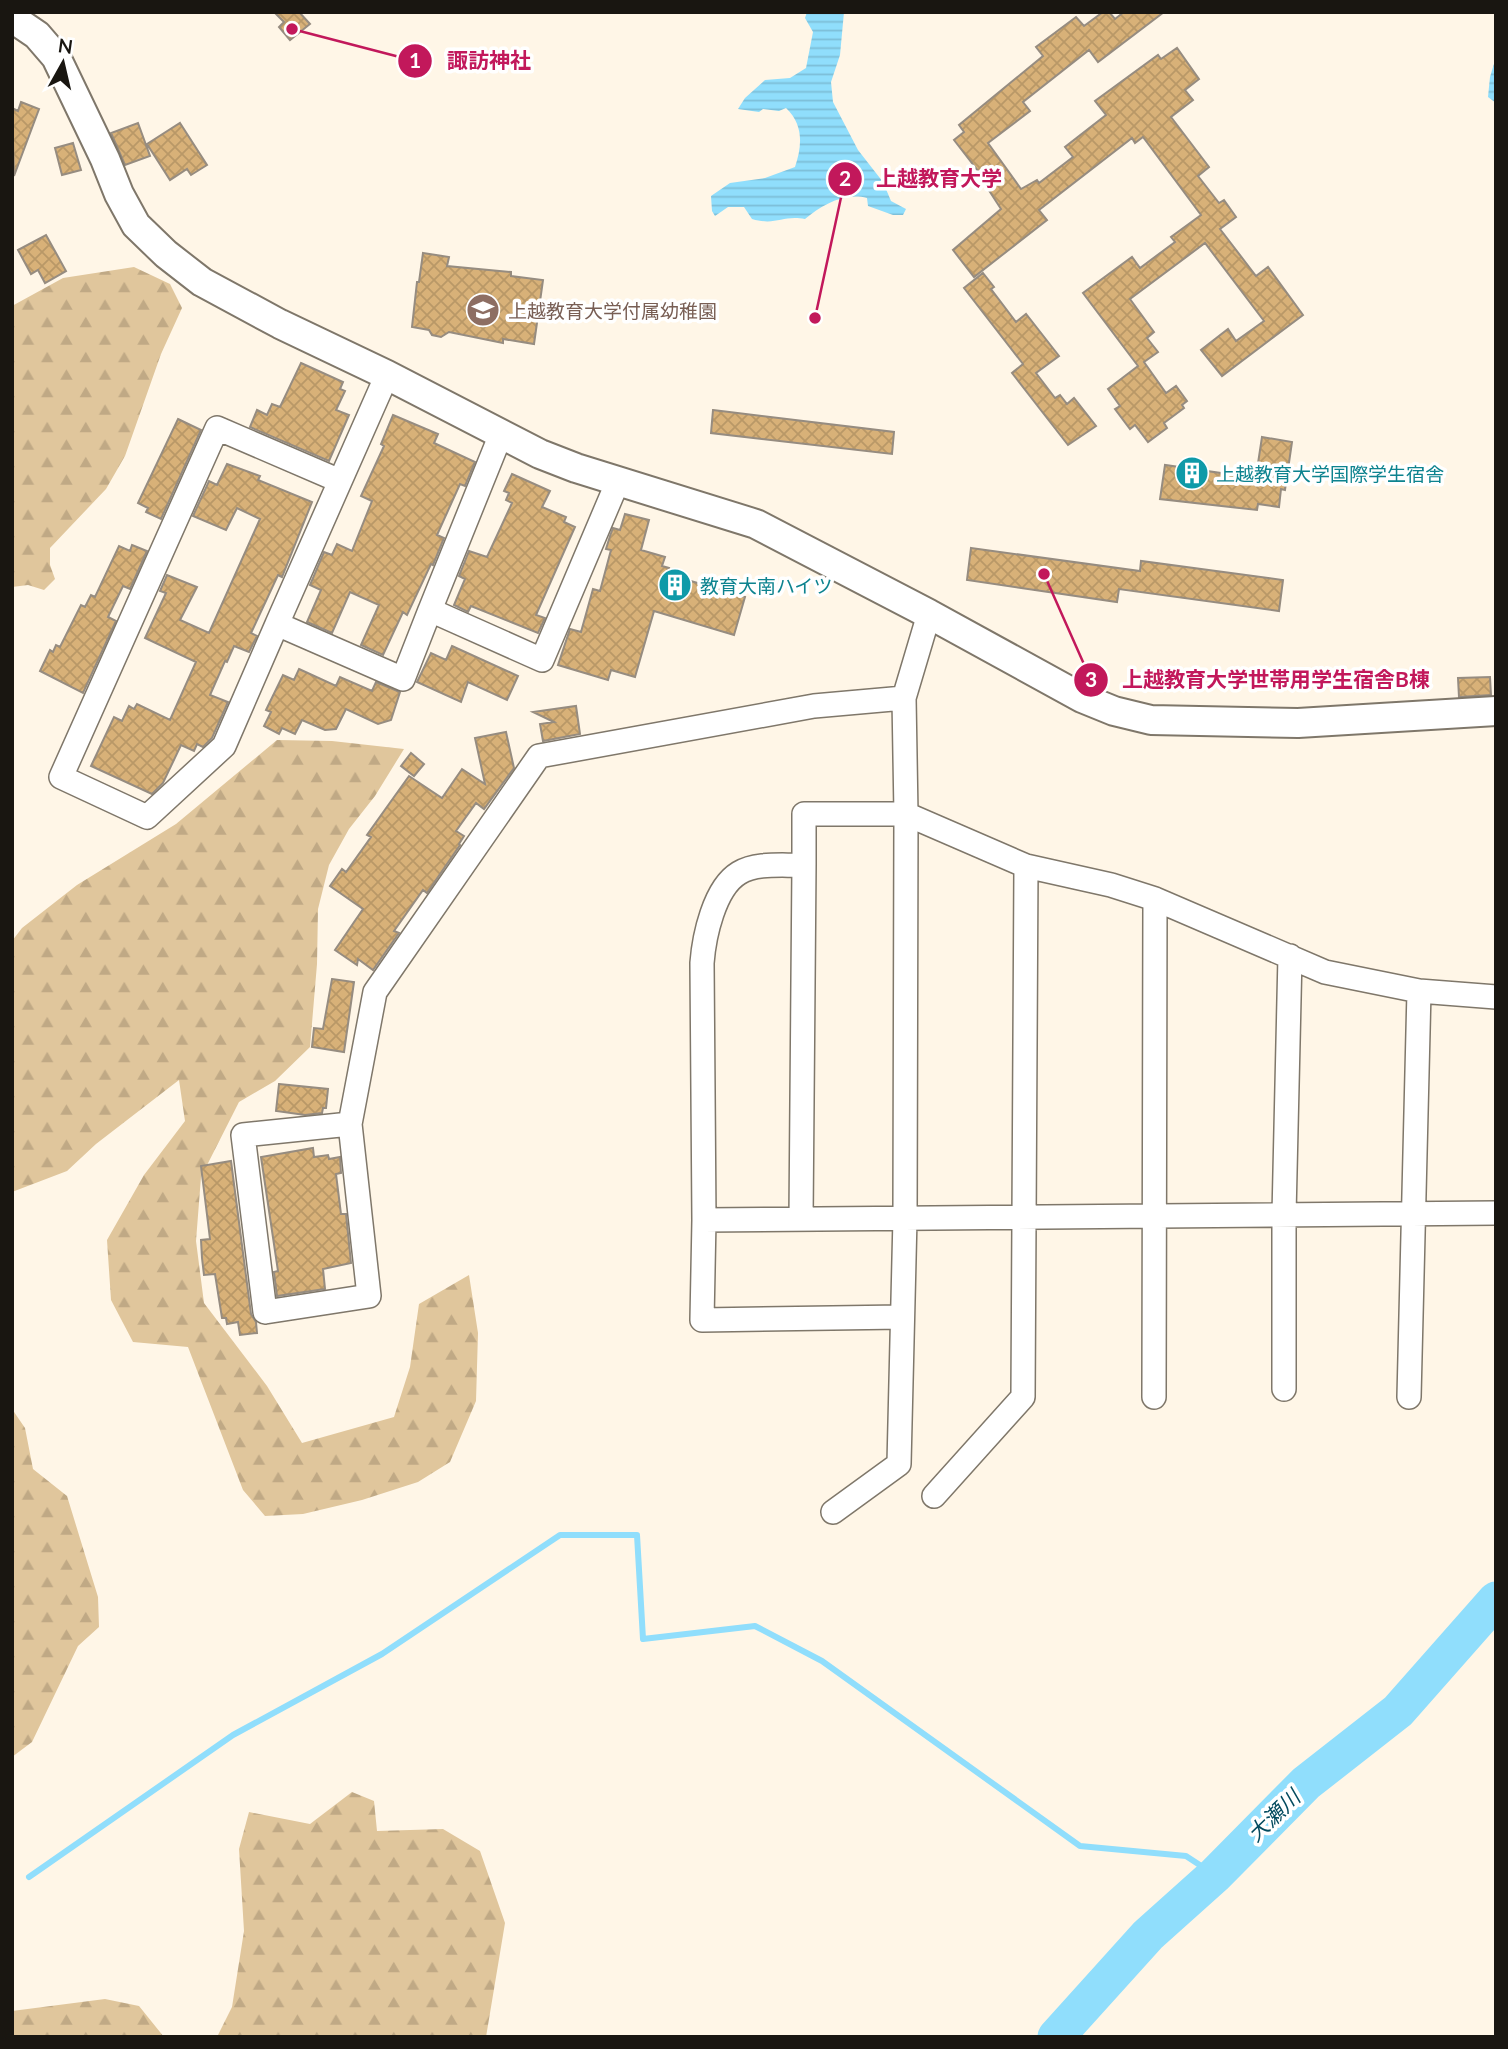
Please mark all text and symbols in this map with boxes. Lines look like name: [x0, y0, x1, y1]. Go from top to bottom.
north arrow: [28, 28, 98, 98]
text: N: [57, 33, 74, 58]
callout: 諏訪神社: [398, 40, 545, 82]
text: 1: [409, 47, 421, 72]
text: 諏訪神社: [447, 47, 531, 72]
callout: 上越教育大学: [827, 158, 1016, 200]
text: 2: [839, 165, 851, 190]
text: 上越教育大学: [876, 165, 1002, 190]
school or university icon: 上越教育大学付属幼稚園: [464, 291, 502, 329]
place label: 上越教育大学付属幼稚園: [508, 299, 717, 322]
building icon: 上越教育大学国際学生宿舎: [1173, 454, 1211, 492]
place label: 上越教育大学国際学生宿舎: [1216, 462, 1444, 485]
building icon: 教育大南ハイツ: [656, 566, 694, 604]
place label: 教育大南ハイツ: [700, 574, 833, 597]
callout: 上越教育大学世帯用学生宿舎B棟: [1073, 659, 1444, 701]
text: 3: [1085, 666, 1097, 691]
text: 上越教育大学世帯用学生宿舎B棟: [1122, 666, 1430, 691]
water label: 大瀬川: [1242, 1783, 1306, 1846]

